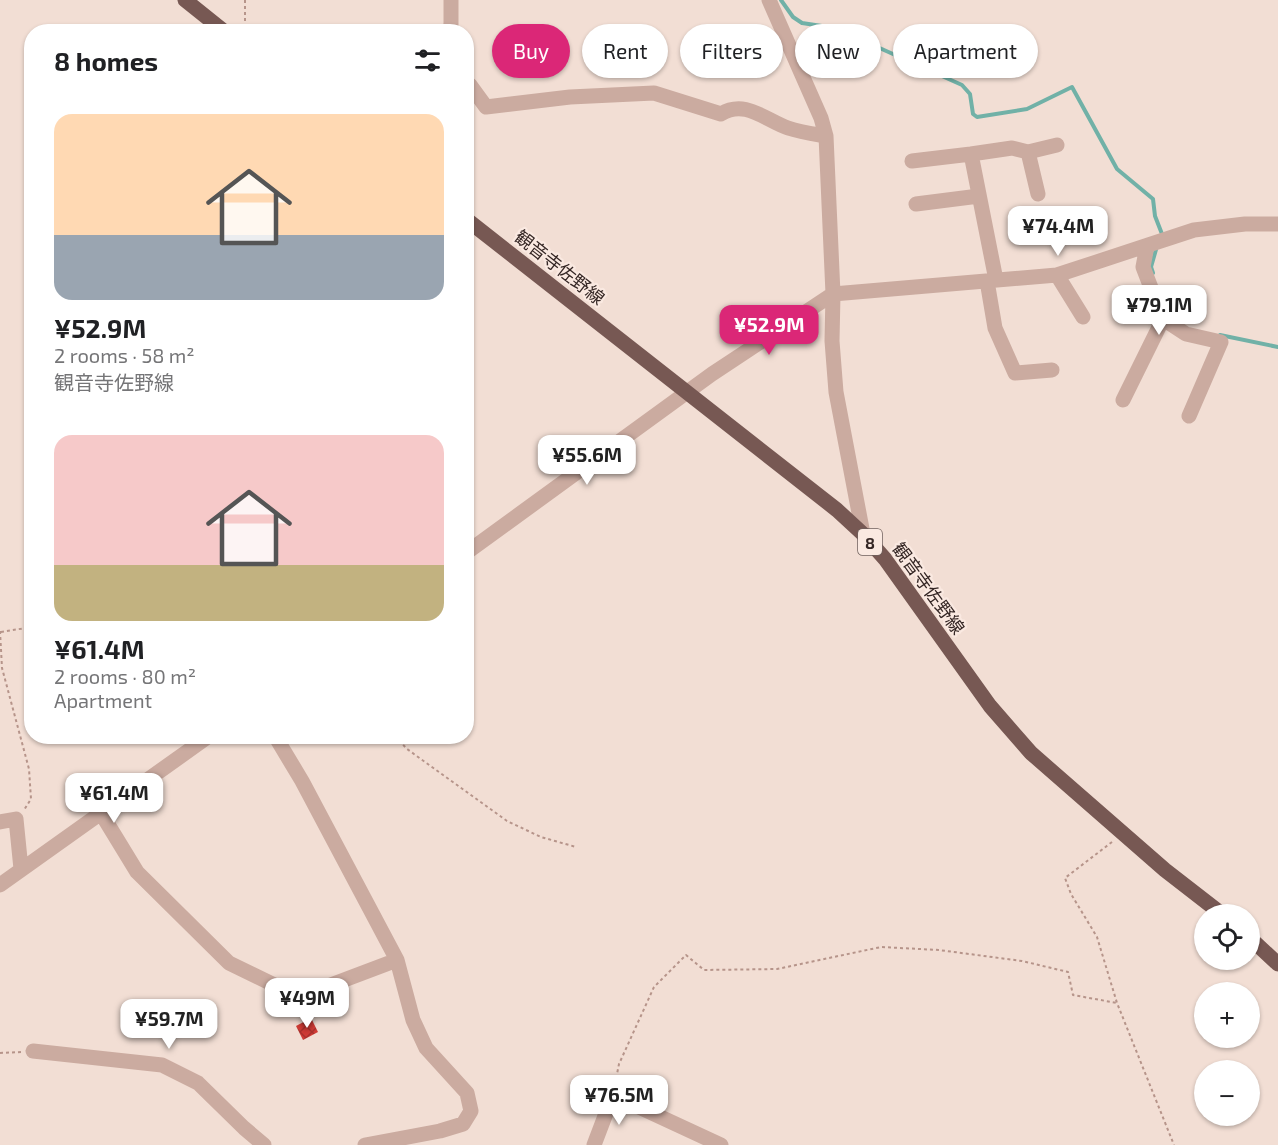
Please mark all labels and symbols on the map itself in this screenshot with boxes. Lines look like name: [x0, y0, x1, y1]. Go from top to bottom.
pin: ¥74.4M: [1009, 206, 1107, 257]
street label: 観音寺佐野線: [511, 225, 609, 309]
pin: ¥79.1M: [1110, 285, 1208, 336]
pin: ¥52.9M: [720, 305, 818, 356]
pin: ¥55.6M: [538, 435, 636, 486]
road number: 8: [858, 529, 882, 555]
street label: 観音寺佐野線: [888, 538, 970, 638]
pin: ¥61.4M: [65, 773, 163, 824]
pin: ¥49M: [271, 978, 343, 1029]
pin: ¥59.7M: [120, 999, 218, 1050]
pin: ¥76.5M: [570, 1075, 668, 1126]

